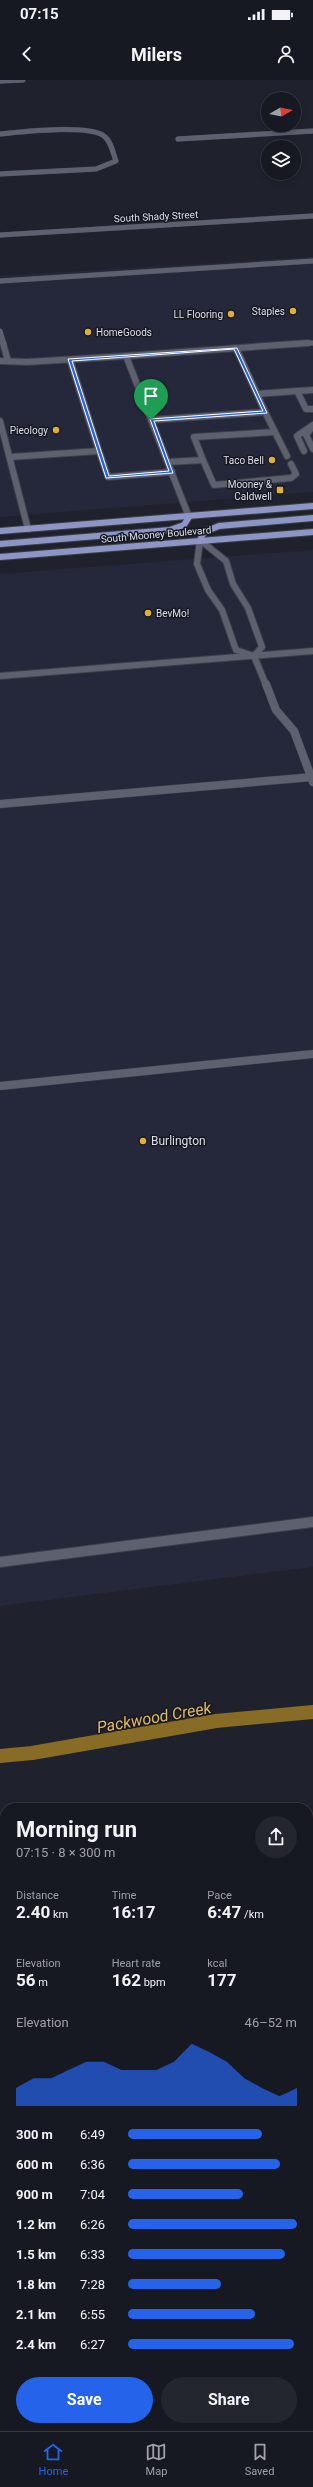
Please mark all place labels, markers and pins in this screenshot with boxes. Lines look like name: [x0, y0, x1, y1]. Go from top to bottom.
place label: Staples: [252, 306, 285, 317]
marker: Staples: [288, 306, 298, 316]
place label: LL Flooring: [173, 309, 223, 320]
marker: LL Flooring: [226, 309, 236, 319]
marker: HomeGoods: [83, 327, 93, 337]
place label: HomeGoods: [96, 327, 152, 338]
pin: [134, 379, 168, 420]
place label: Pieology: [10, 425, 48, 436]
marker: Pieology: [51, 425, 61, 435]
place label: Taco Bell: [223, 455, 264, 466]
marker: Taco Bell: [267, 455, 277, 465]
place label: Mooney & Caldwell: [228, 479, 273, 502]
marker: Mooney & Caldwell: [275, 485, 285, 495]
marker: BevMo!: [143, 608, 153, 618]
place label: BevMo!: [156, 608, 189, 619]
place label: Burlington: [151, 1134, 206, 1148]
marker: Burlington: [138, 1136, 148, 1146]

